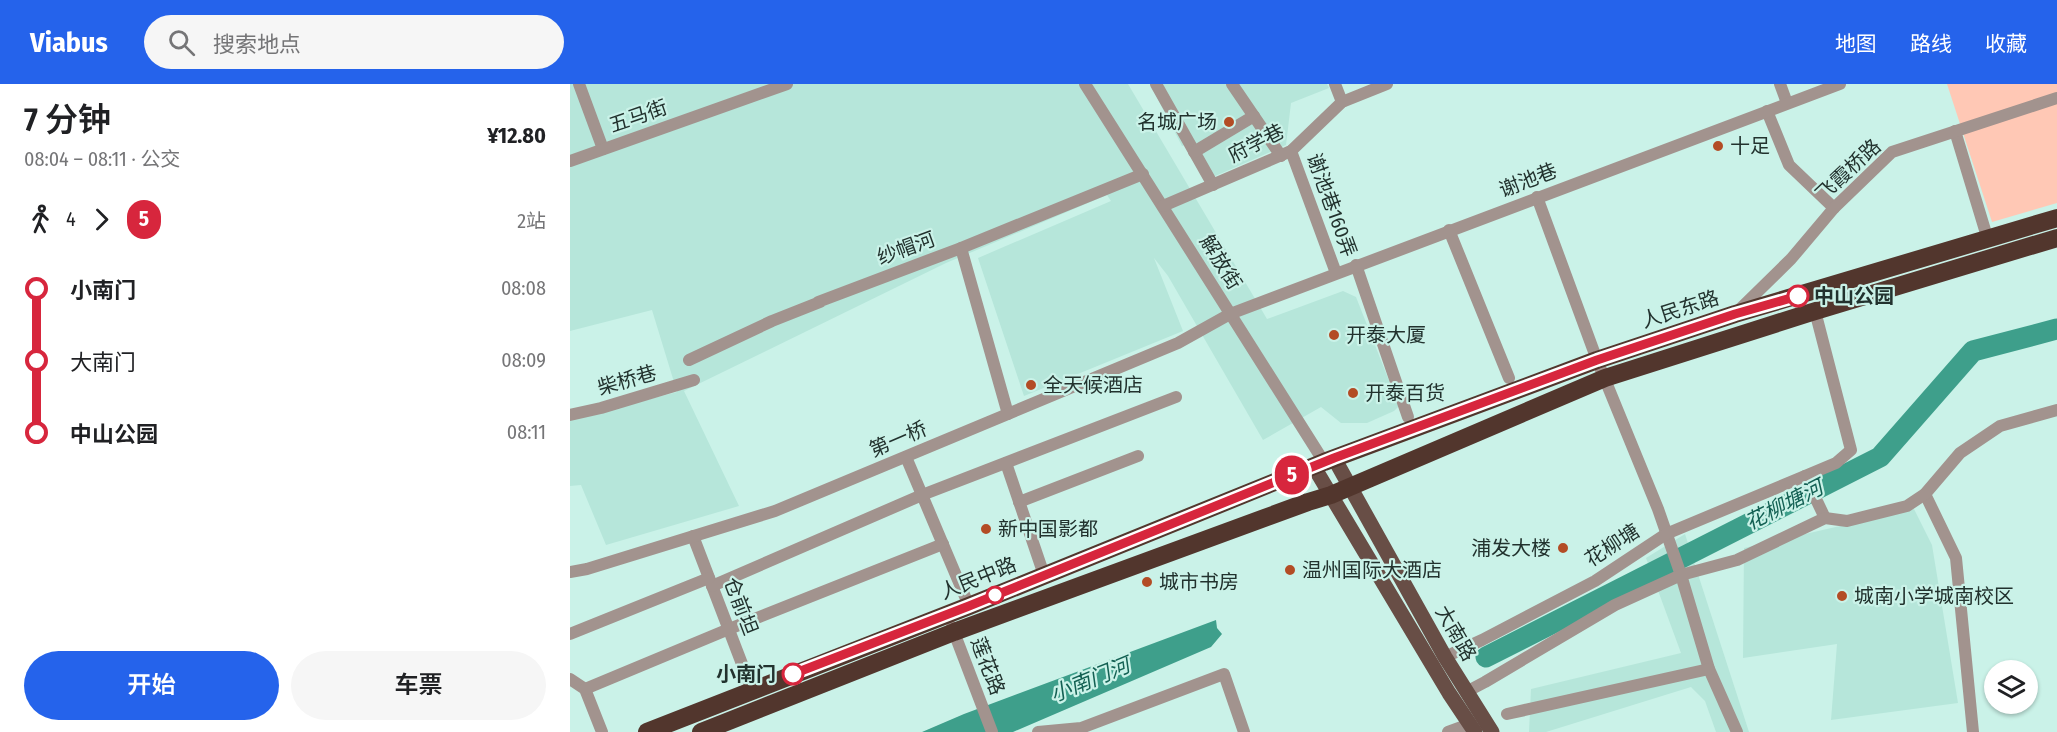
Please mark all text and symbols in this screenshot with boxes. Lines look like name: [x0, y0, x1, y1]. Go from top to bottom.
search box: [144, 15, 564, 69]
text: Viabus: [30, 26, 108, 59]
icon: search: [165, 26, 198, 59]
text: 搜索地点: [213, 31, 301, 58]
text: 地图: [1835, 31, 1877, 57]
text: 路线: [1910, 31, 1952, 57]
text: 收藏: [1985, 31, 2027, 57]
street label: 五马街: [606, 95, 670, 137]
text: 7 分钟: [24, 100, 111, 140]
place label: 名城广场: [1137, 110, 1217, 134]
marker: 名城广场: [1222, 115, 1236, 129]
street label: 府学巷: [1224, 119, 1288, 167]
text: ¥12.80: [487, 122, 546, 149]
place label: 十足: [1730, 134, 1770, 158]
street label: 飞霞桥路: [1811, 134, 1885, 206]
marker: 十足: [1711, 139, 1725, 153]
text: 08:04 – 08:11 · 公交: [24, 147, 180, 171]
street label: 谢池巷160弄: [1302, 150, 1362, 260]
street label: 谢池巷: [1496, 158, 1560, 202]
icon: walk: [24, 203, 57, 236]
icon: forward: [85, 203, 118, 236]
text: 5: [139, 206, 149, 232]
text: 4: [66, 207, 76, 231]
text: 2站: [517, 209, 546, 233]
street label: 纱帽河: [874, 226, 938, 270]
street label: 解放街: [1195, 230, 1247, 294]
text: 08:08: [501, 276, 546, 300]
text: 小南门: [70, 277, 136, 304]
place label: 中山公园: [1814, 284, 1894, 308]
street label: 人民东路: [1638, 285, 1722, 333]
marker: 中山公园: [1787, 285, 1809, 307]
place label: 开泰大厦: [1346, 323, 1426, 347]
marker: 开泰大厦: [1327, 328, 1341, 342]
text: 08:09: [501, 348, 546, 372]
text: 大南门: [70, 349, 136, 376]
street label: 柴桥巷: [595, 360, 659, 400]
place label: 全天候酒店: [1043, 373, 1143, 397]
marker: 全天候酒店: [1024, 378, 1038, 392]
place label: 开泰百货: [1365, 381, 1445, 405]
marker: 开泰百货: [1346, 386, 1360, 400]
street label: 第一桥: [866, 416, 930, 462]
text: 08:11: [507, 420, 546, 444]
text: 中山公园: [70, 421, 158, 448]
line badge: 5: [1272, 456, 1312, 494]
text: 5: [1287, 462, 1297, 488]
water label: 花柳塘河: [1741, 473, 1831, 536]
place label: 新中国影都: [998, 517, 1098, 541]
street label: 花柳塘: [1580, 519, 1644, 571]
marker: 新中国影都: [979, 522, 993, 536]
place label: 浦发大楼: [1471, 536, 1551, 560]
marker: 浦发大楼: [1556, 541, 1570, 555]
street label: 人民中路: [936, 552, 1020, 604]
place label: 温州国际大酒店: [1302, 558, 1442, 582]
marker: 温州国际大酒店: [1283, 563, 1297, 577]
place label: 城市书房: [1159, 570, 1239, 594]
street label: 仓前坦: [719, 574, 763, 638]
marker: 城市书房: [1140, 575, 1154, 589]
place label: 城南小学城南校区: [1854, 584, 2014, 608]
unlabelled marker: [986, 586, 1004, 604]
marker: 城南小学城南校区: [1835, 589, 1849, 603]
street label: 大南路: [1431, 601, 1481, 665]
street label: 莲花路: [966, 634, 1010, 698]
button: 开始: [24, 651, 279, 720]
button: 车票: [291, 651, 546, 720]
water label: 小南门河: [1046, 651, 1138, 708]
map controls: [1984, 660, 2038, 714]
button: layers: [1984, 660, 2038, 714]
place label: 小南门: [716, 662, 776, 686]
marker: 小南门: [782, 663, 804, 685]

